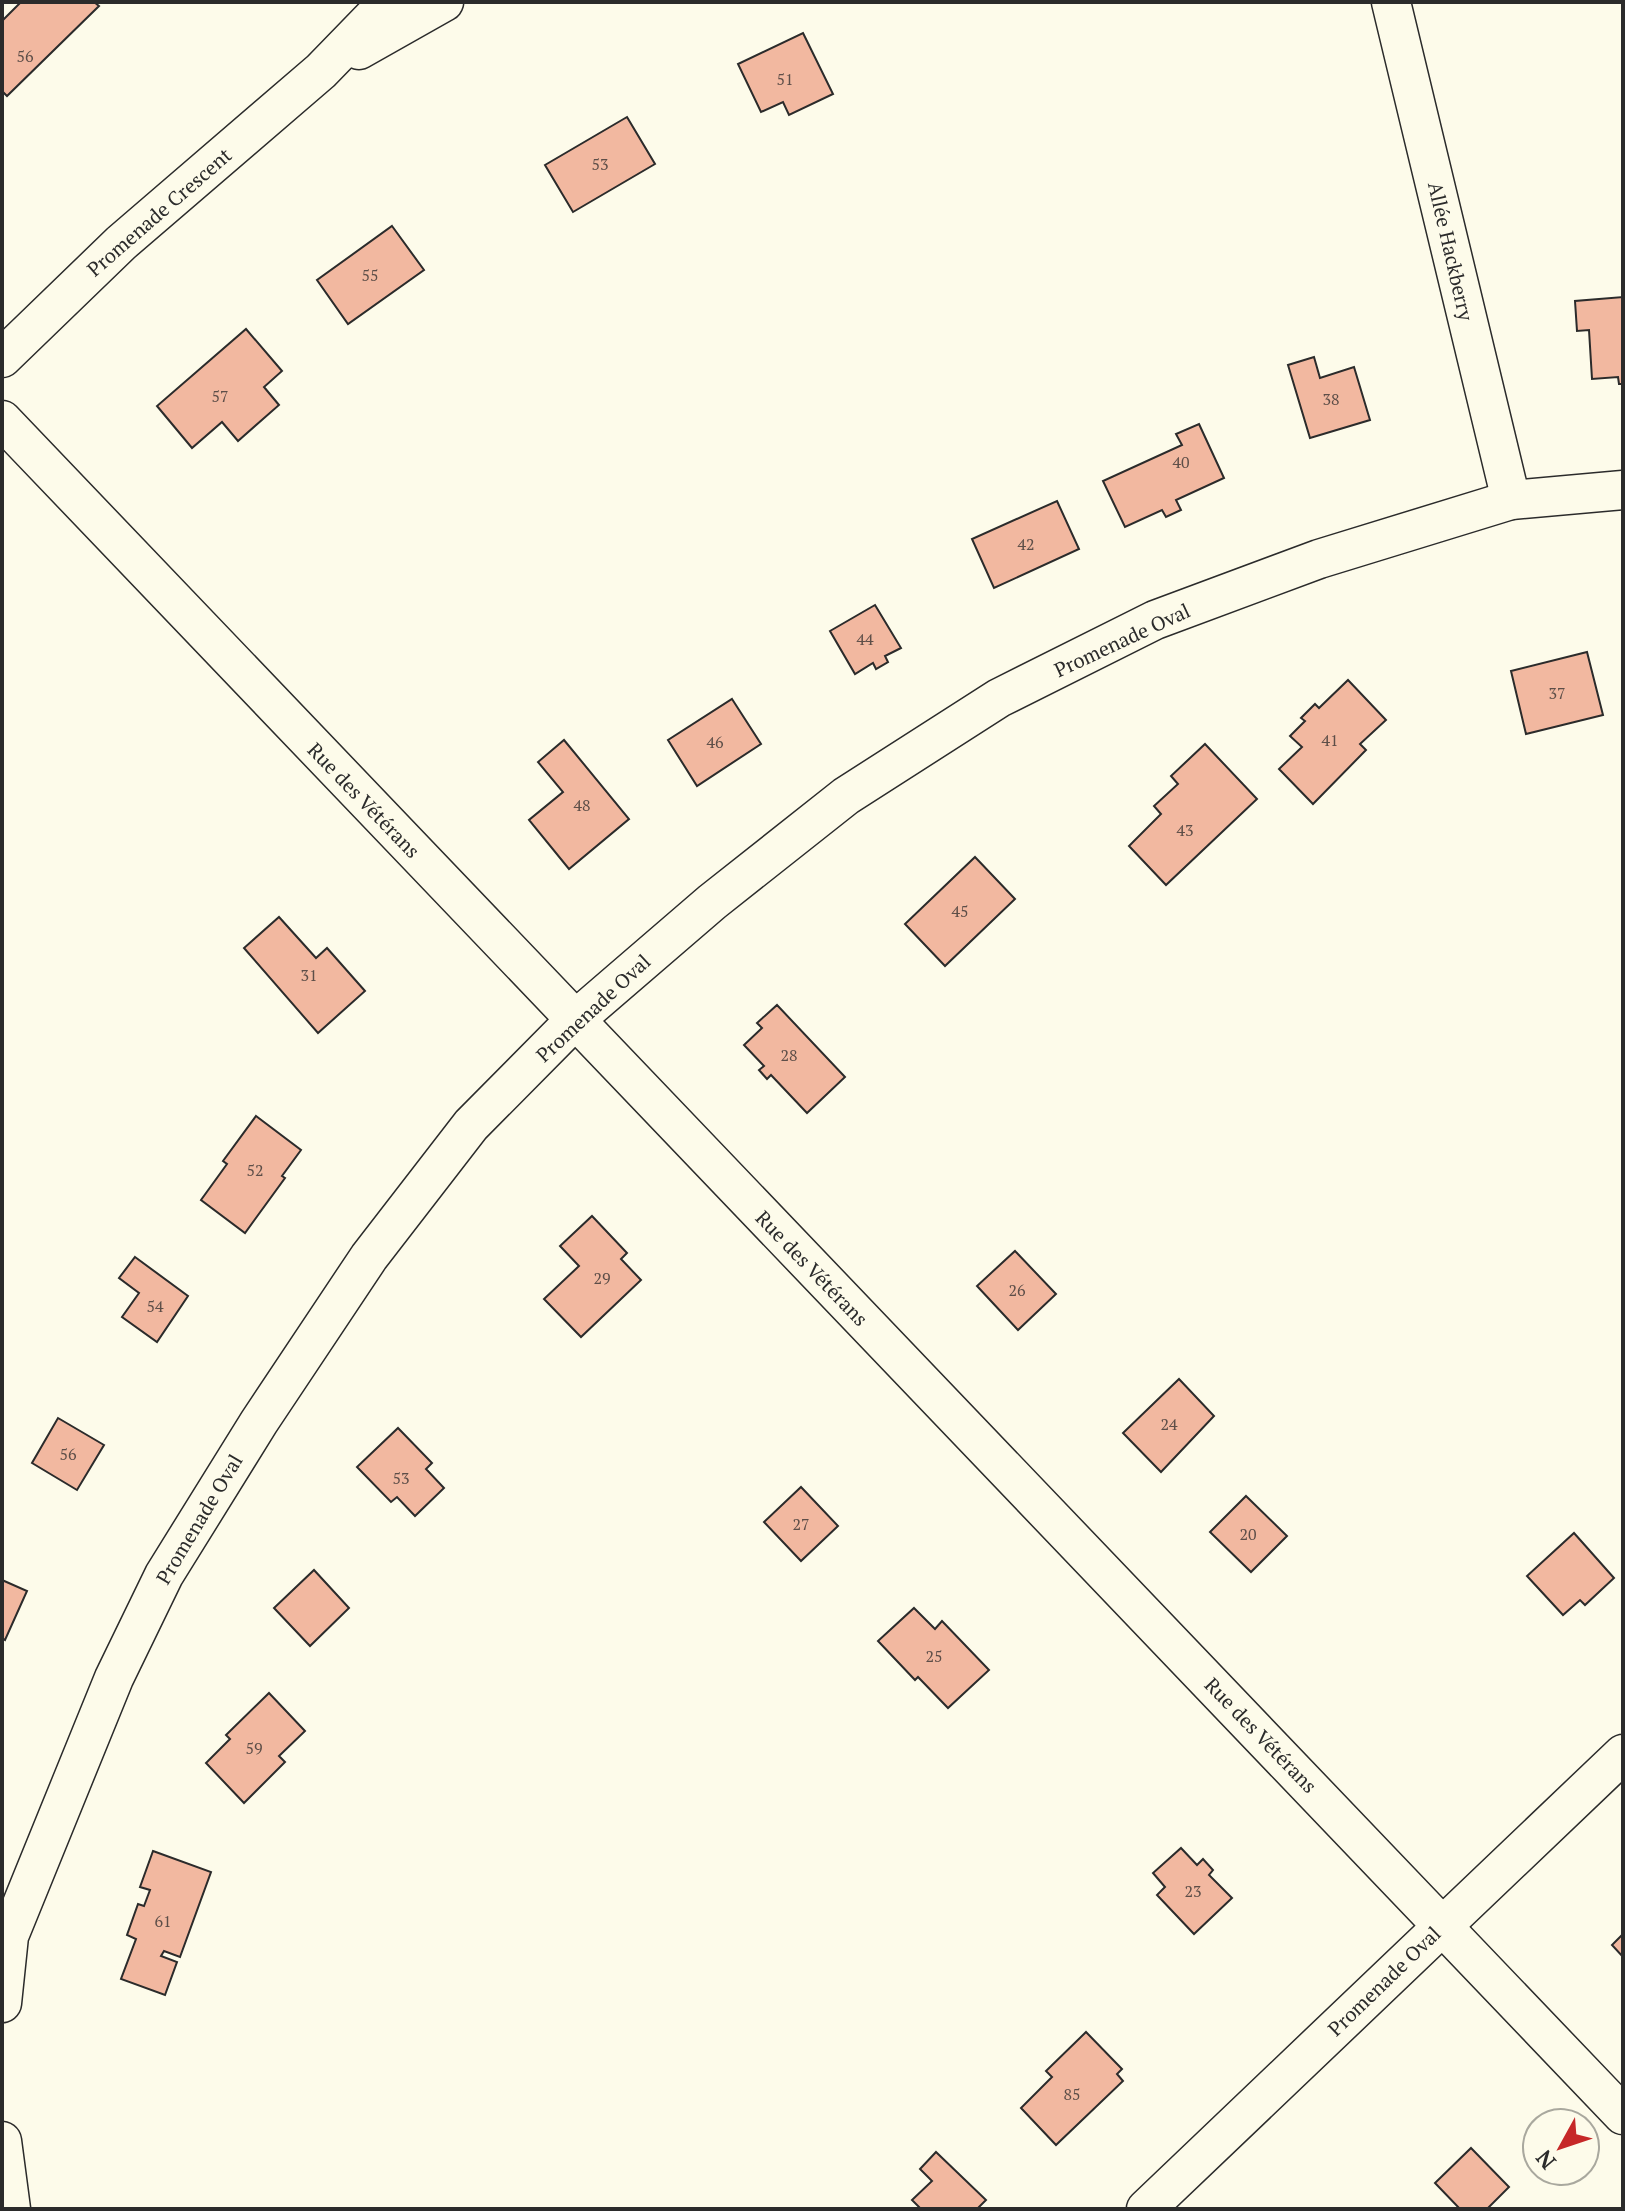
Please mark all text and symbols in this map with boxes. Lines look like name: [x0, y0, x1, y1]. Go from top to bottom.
house number: 56: [16, 45, 34, 67]
house number: 51: [776, 68, 794, 90]
street label: Promenade Crescent: [81, 141, 238, 282]
house number: 53: [591, 153, 609, 175]
street label: Allée Hackberry: [1422, 179, 1480, 324]
house number: 55: [361, 264, 379, 286]
house number: 57: [211, 385, 229, 407]
house number: 38: [1322, 388, 1340, 410]
house number: 40: [1172, 451, 1190, 473]
house number: 42: [1017, 533, 1035, 555]
street label: Promenade Oval: [1050, 597, 1194, 683]
house number: 44: [856, 628, 874, 650]
house number: 37: [1548, 682, 1566, 704]
house number: 41: [1321, 729, 1339, 751]
house number: 46: [706, 731, 724, 753]
street label: Rue des Vétérans: [302, 736, 426, 864]
house number: 48: [573, 794, 591, 816]
house number: 43: [1176, 819, 1194, 841]
house number: 45: [951, 900, 969, 922]
street label: Promenade Oval: [530, 948, 656, 1068]
house number: 31: [300, 964, 318, 986]
house number: 28: [780, 1044, 798, 1066]
house number: 52: [246, 1159, 264, 1181]
street label: Rue des Vétérans: [750, 1204, 874, 1332]
house number: 29: [593, 1267, 611, 1289]
house number: 26: [1008, 1279, 1026, 1301]
house number: 54: [146, 1295, 164, 1317]
house number: 24: [1160, 1413, 1178, 1435]
house number: 56: [59, 1443, 77, 1465]
street label: Promenade Oval: [150, 1449, 248, 1589]
house number: 53: [392, 1467, 410, 1489]
house number: 27: [792, 1513, 810, 1535]
house number: 20: [1239, 1523, 1257, 1545]
house number: 25: [925, 1645, 943, 1667]
street label: Rue des Vétérans: [1199, 1671, 1323, 1799]
house number: 59: [245, 1737, 263, 1759]
house number: 23: [1184, 1880, 1202, 1902]
house number: 61: [154, 1910, 172, 1932]
street label: Promenade Oval: [1322, 1920, 1446, 2042]
house number: 85: [1063, 2083, 1081, 2105]
north arrow: [1521, 2107, 1601, 2187]
text: N: [1529, 2144, 1562, 2176]

